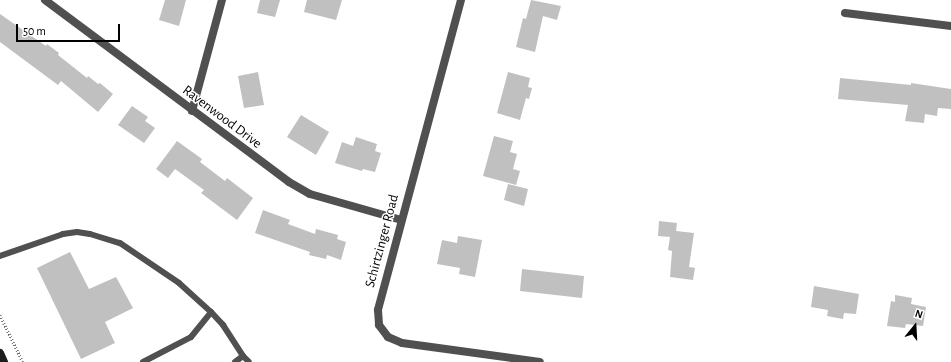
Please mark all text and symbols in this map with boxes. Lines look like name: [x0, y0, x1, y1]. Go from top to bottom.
scale bar: [18, 16, 122, 42]
text: 50 m: [23, 25, 46, 37]
street label: Ravenwood Drive: [179, 82, 265, 152]
street label: Schirtzinger Road: [362, 193, 402, 289]
north arrow: [895, 306, 935, 346]
text: N: [914, 308, 924, 321]

